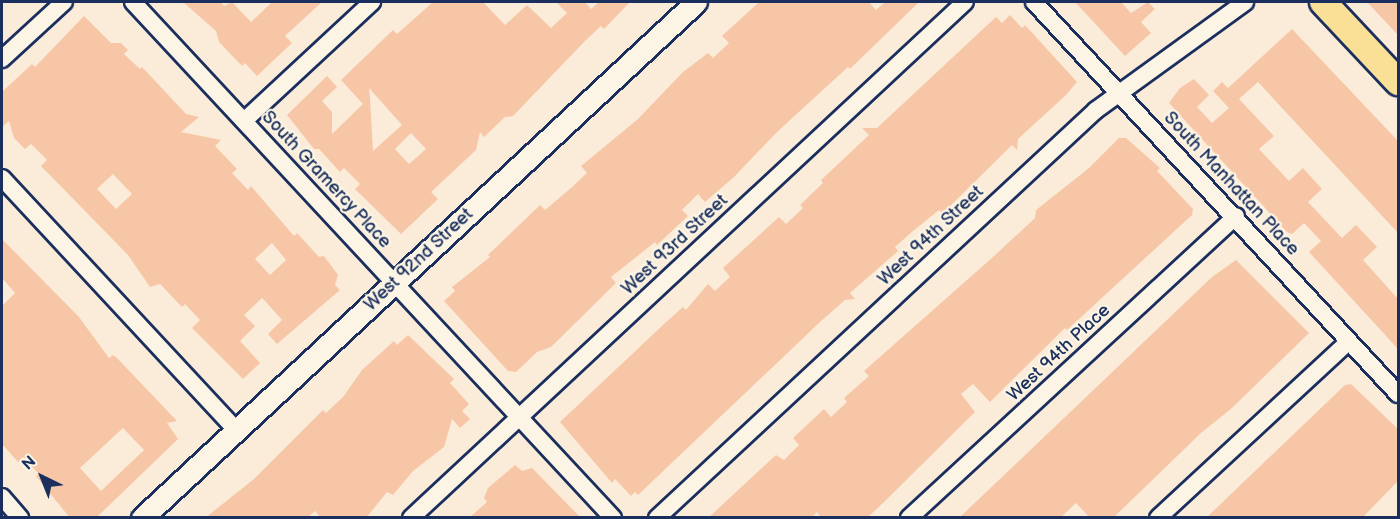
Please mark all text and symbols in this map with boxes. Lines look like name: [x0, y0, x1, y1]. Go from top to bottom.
street label: South Gramercy Place: [256, 106, 396, 254]
street label: South Manhattan Place: [1159, 108, 1303, 260]
street label: West 94th Street: [874, 182, 988, 290]
street label: West 93rd Street: [617, 190, 733, 300]
street label: West 92nd Street: [360, 204, 478, 316]
street label: West 94th Place: [1003, 300, 1115, 406]
north arrow: [12, 447, 72, 507]
text: N: [19, 452, 40, 475]

